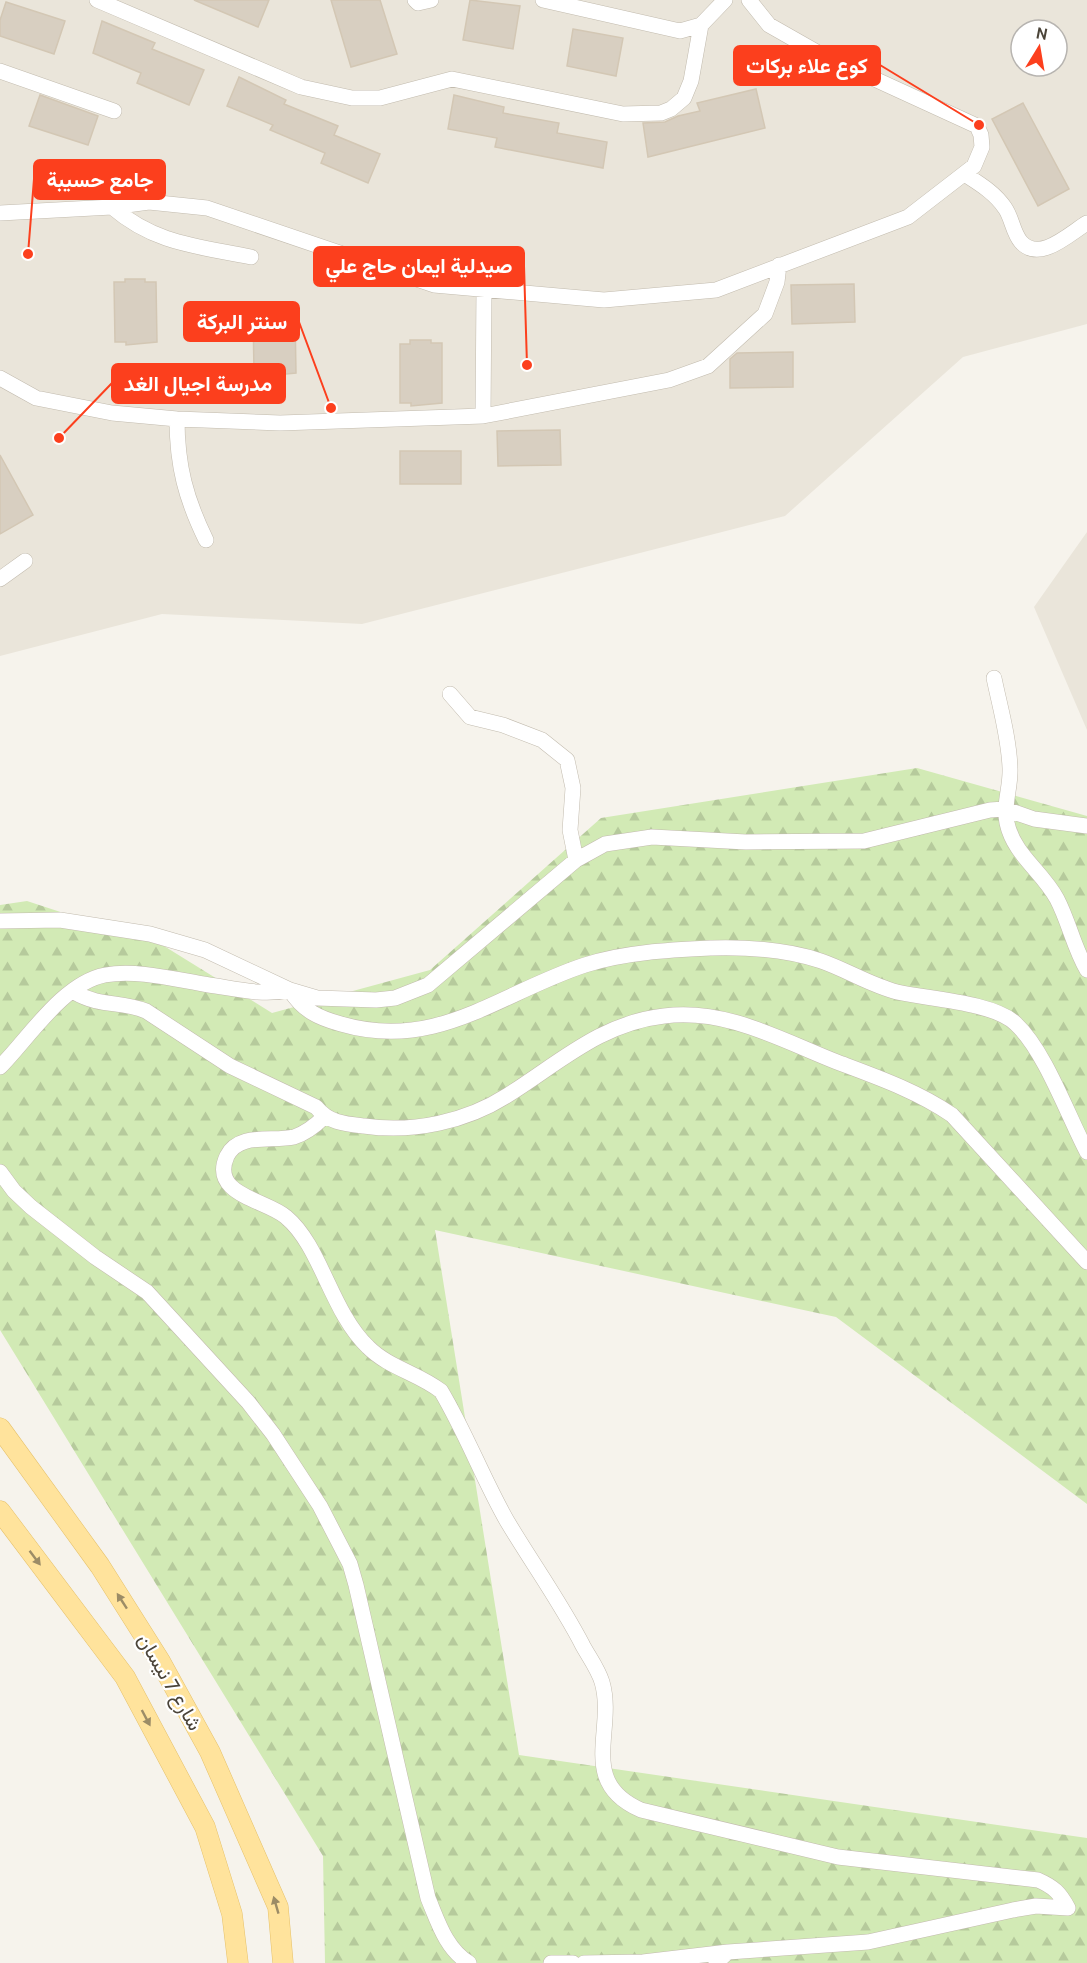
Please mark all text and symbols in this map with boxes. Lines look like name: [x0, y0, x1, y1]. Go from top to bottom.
north arrow: [1009, 18, 1069, 78]
text: N: [1034, 23, 1049, 44]
callout: كوع علاء بركات: [734, 46, 880, 85]
text: كوع علاء بركات: [746, 53, 868, 80]
callout: جامع حسيبة: [34, 160, 165, 199]
text: جامع حسيبة: [46, 167, 154, 194]
callout: صيدلية ايمان حاج علي: [314, 247, 524, 286]
text: صيدلية ايمان حاج علي: [326, 253, 512, 283]
callout: سنتر البركة: [184, 302, 299, 341]
text: سنتر البركة: [197, 309, 287, 335]
callout: مدرسة اجيال الغد: [112, 364, 285, 403]
text: مدرسة اجيال الغد: [124, 371, 272, 397]
one-way arrow: [29, 1550, 41, 1566]
one-way arrow: [117, 1593, 128, 1609]
street label: شارع 7 نيسان: [131, 1629, 207, 1736]
one-way arrow: [141, 1710, 151, 1727]
one-way arrow: [271, 1896, 280, 1914]

